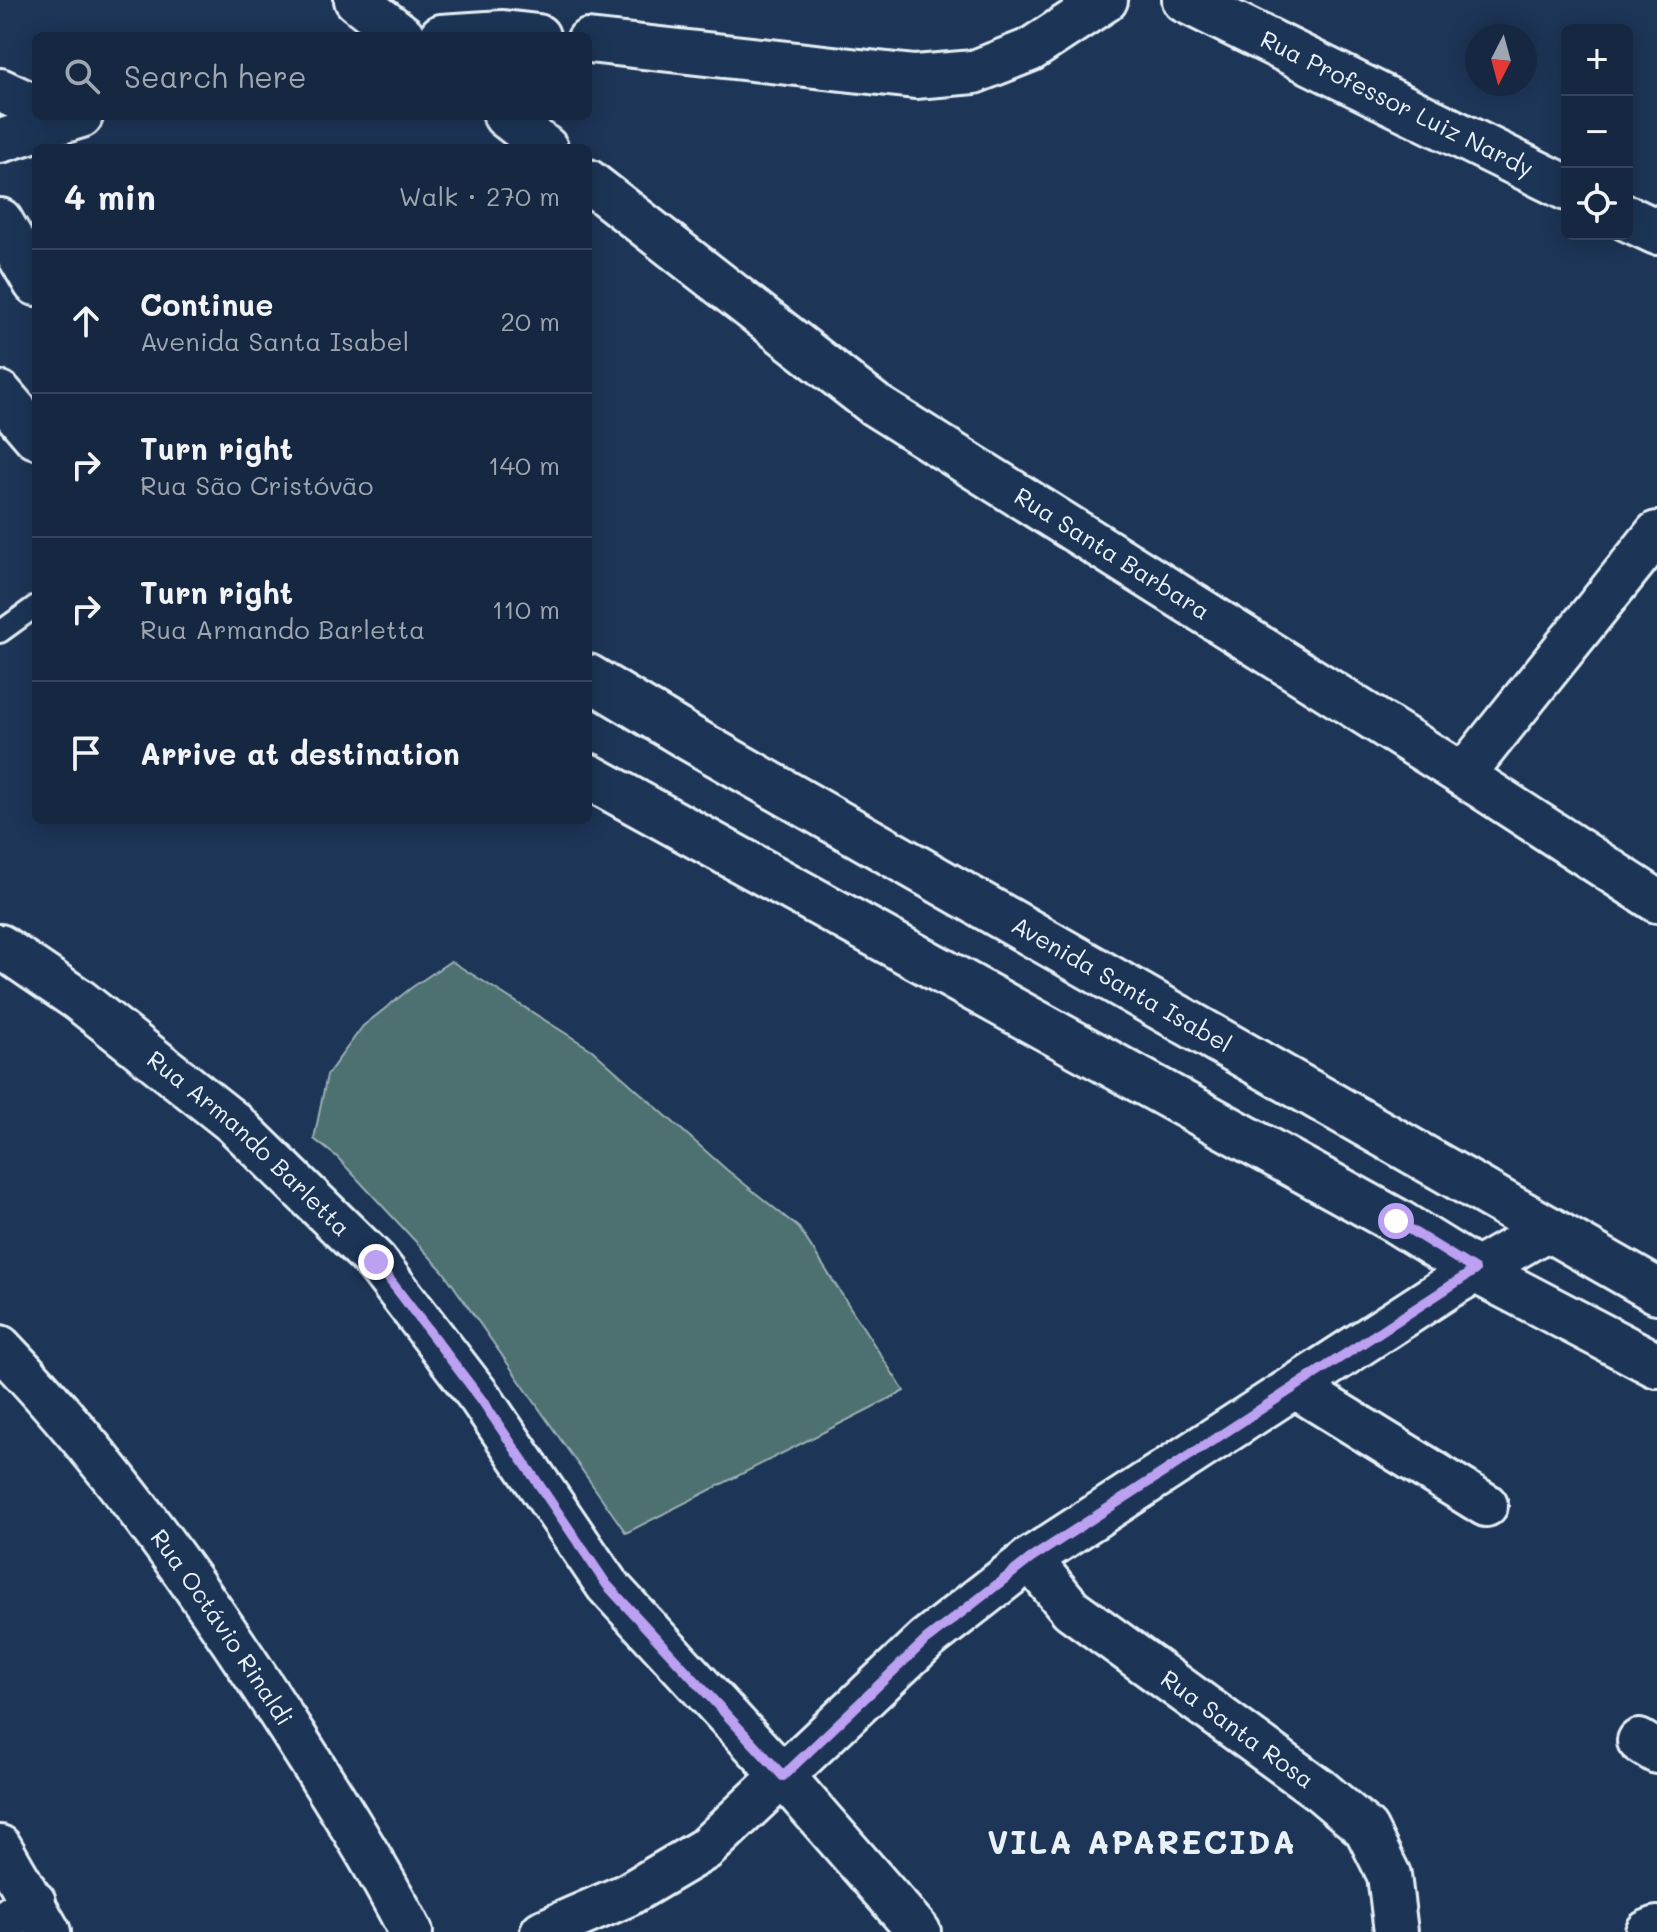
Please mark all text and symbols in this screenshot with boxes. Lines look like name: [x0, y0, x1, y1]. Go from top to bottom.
street label: Rua Professor Luiz Nardy: [1256, 23, 1539, 183]
north arrow: [1465, 24, 1537, 96]
map controls: [1561, 24, 1633, 240]
button: +: [1561, 24, 1633, 96]
search box: [32, 32, 592, 120]
icon: search: [60, 54, 104, 98]
text: Search here: [124, 56, 307, 96]
button: −: [1561, 96, 1633, 168]
button: locate: [1561, 168, 1633, 240]
text: 4 min: [64, 174, 156, 219]
text: Walk · 270 m: [399, 179, 560, 213]
text: Continue: [140, 284, 273, 324]
icon: ahead: [64, 299, 108, 343]
text: 20 m: [500, 304, 560, 338]
text: Avenida Santa Isabel: [140, 324, 409, 358]
text: Turn right: [140, 428, 293, 468]
icon: right: [64, 443, 108, 487]
text: 140 m: [488, 448, 560, 482]
text: Rua São Cristóvão: [140, 468, 373, 502]
street label: Rua Santa Barbara: [1009, 480, 1216, 626]
text: Turn right: [140, 572, 293, 612]
icon: right: [64, 587, 108, 631]
text: 110 m: [492, 592, 560, 626]
text: Rua Armando Barletta: [140, 612, 425, 646]
icon: arrive: [64, 731, 108, 775]
text: Arrive at destination: [140, 733, 460, 773]
street label: Avenida Santa Isabel: [1007, 909, 1238, 1059]
street label: Rua Armando Barletta: [141, 1043, 357, 1242]
route start: [1378, 1203, 1414, 1239]
route end: [358, 1244, 394, 1280]
street label: Rua Octávio Rinaldi: [144, 1522, 301, 1731]
street label: Rua Santa Rosa: [1155, 1662, 1321, 1795]
district label: VILA APARECIDA: [987, 1820, 1297, 1862]

